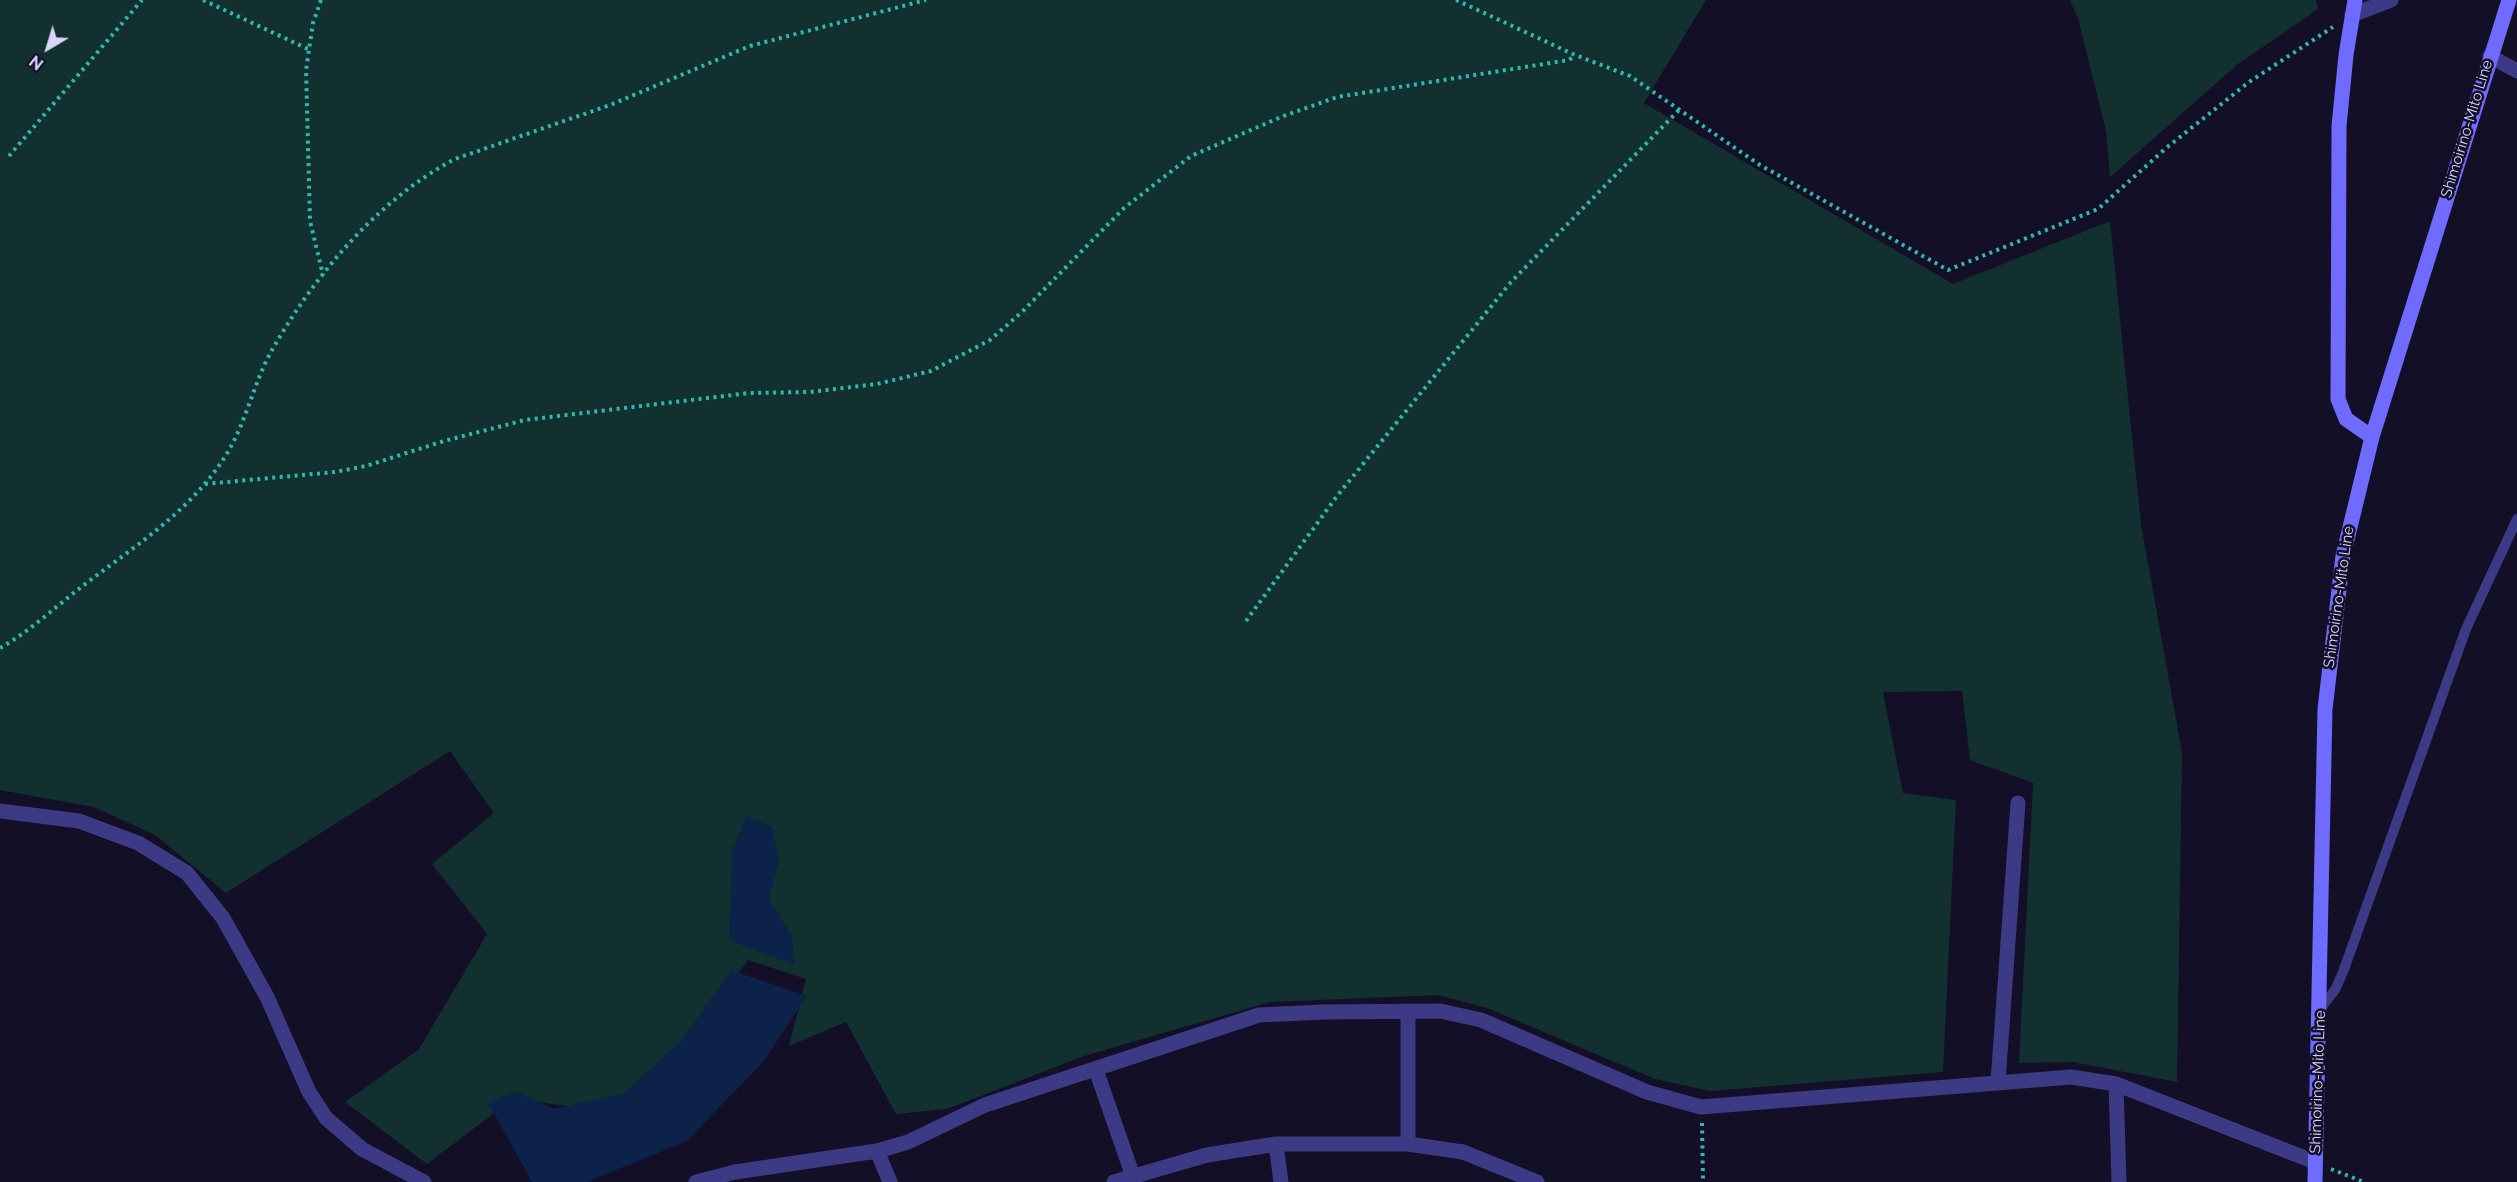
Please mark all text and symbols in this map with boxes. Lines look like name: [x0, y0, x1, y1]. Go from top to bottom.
north arrow: [18, 18, 78, 78]
text: N: [26, 51, 47, 74]
street label: Shimoirino-Mito Line: [2437, 58, 2497, 200]
street label: Shimoirino-Mito Line: [2320, 525, 2358, 669]
street label: Shimoirino-Mito Line: [2307, 1010, 2329, 1154]

